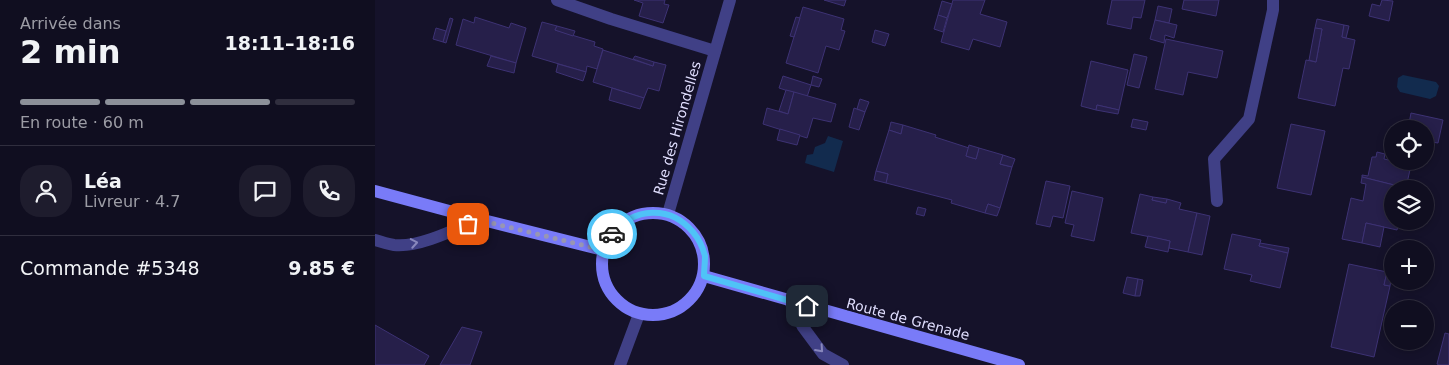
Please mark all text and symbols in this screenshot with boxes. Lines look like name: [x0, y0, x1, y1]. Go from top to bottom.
text: Arrivée dans: [20, 14, 121, 33]
text: 18:11–18:16: [225, 32, 355, 54]
text: 2 min: [20, 33, 121, 71]
street label: Rue des Hirondelles: [650, 59, 704, 197]
text: En route · 60 m: [20, 113, 144, 132]
map controls: [1384, 120, 1434, 350]
button: locate: [1384, 120, 1434, 170]
button: person: [20, 165, 72, 217]
button: chat: [239, 165, 291, 217]
button: phone: [303, 165, 355, 217]
text: Léa: [84, 170, 122, 192]
button: layers: [1384, 180, 1434, 230]
text: Livreur · 4.7: [84, 192, 180, 211]
pin: [447, 203, 489, 245]
courier: [587, 209, 637, 259]
icon: bag: [454, 210, 482, 238]
icon: car: [598, 220, 626, 248]
one-way arrow: [410, 238, 418, 248]
button: +: [1384, 240, 1434, 290]
text: Commande #5348: [20, 257, 200, 279]
text: 9.85 €: [288, 257, 355, 279]
pin: [786, 285, 828, 327]
icon: home: [793, 292, 821, 320]
street label: Route de Grenade: [845, 295, 971, 343]
button: −: [1384, 300, 1434, 350]
one-way arrow: [815, 343, 824, 352]

